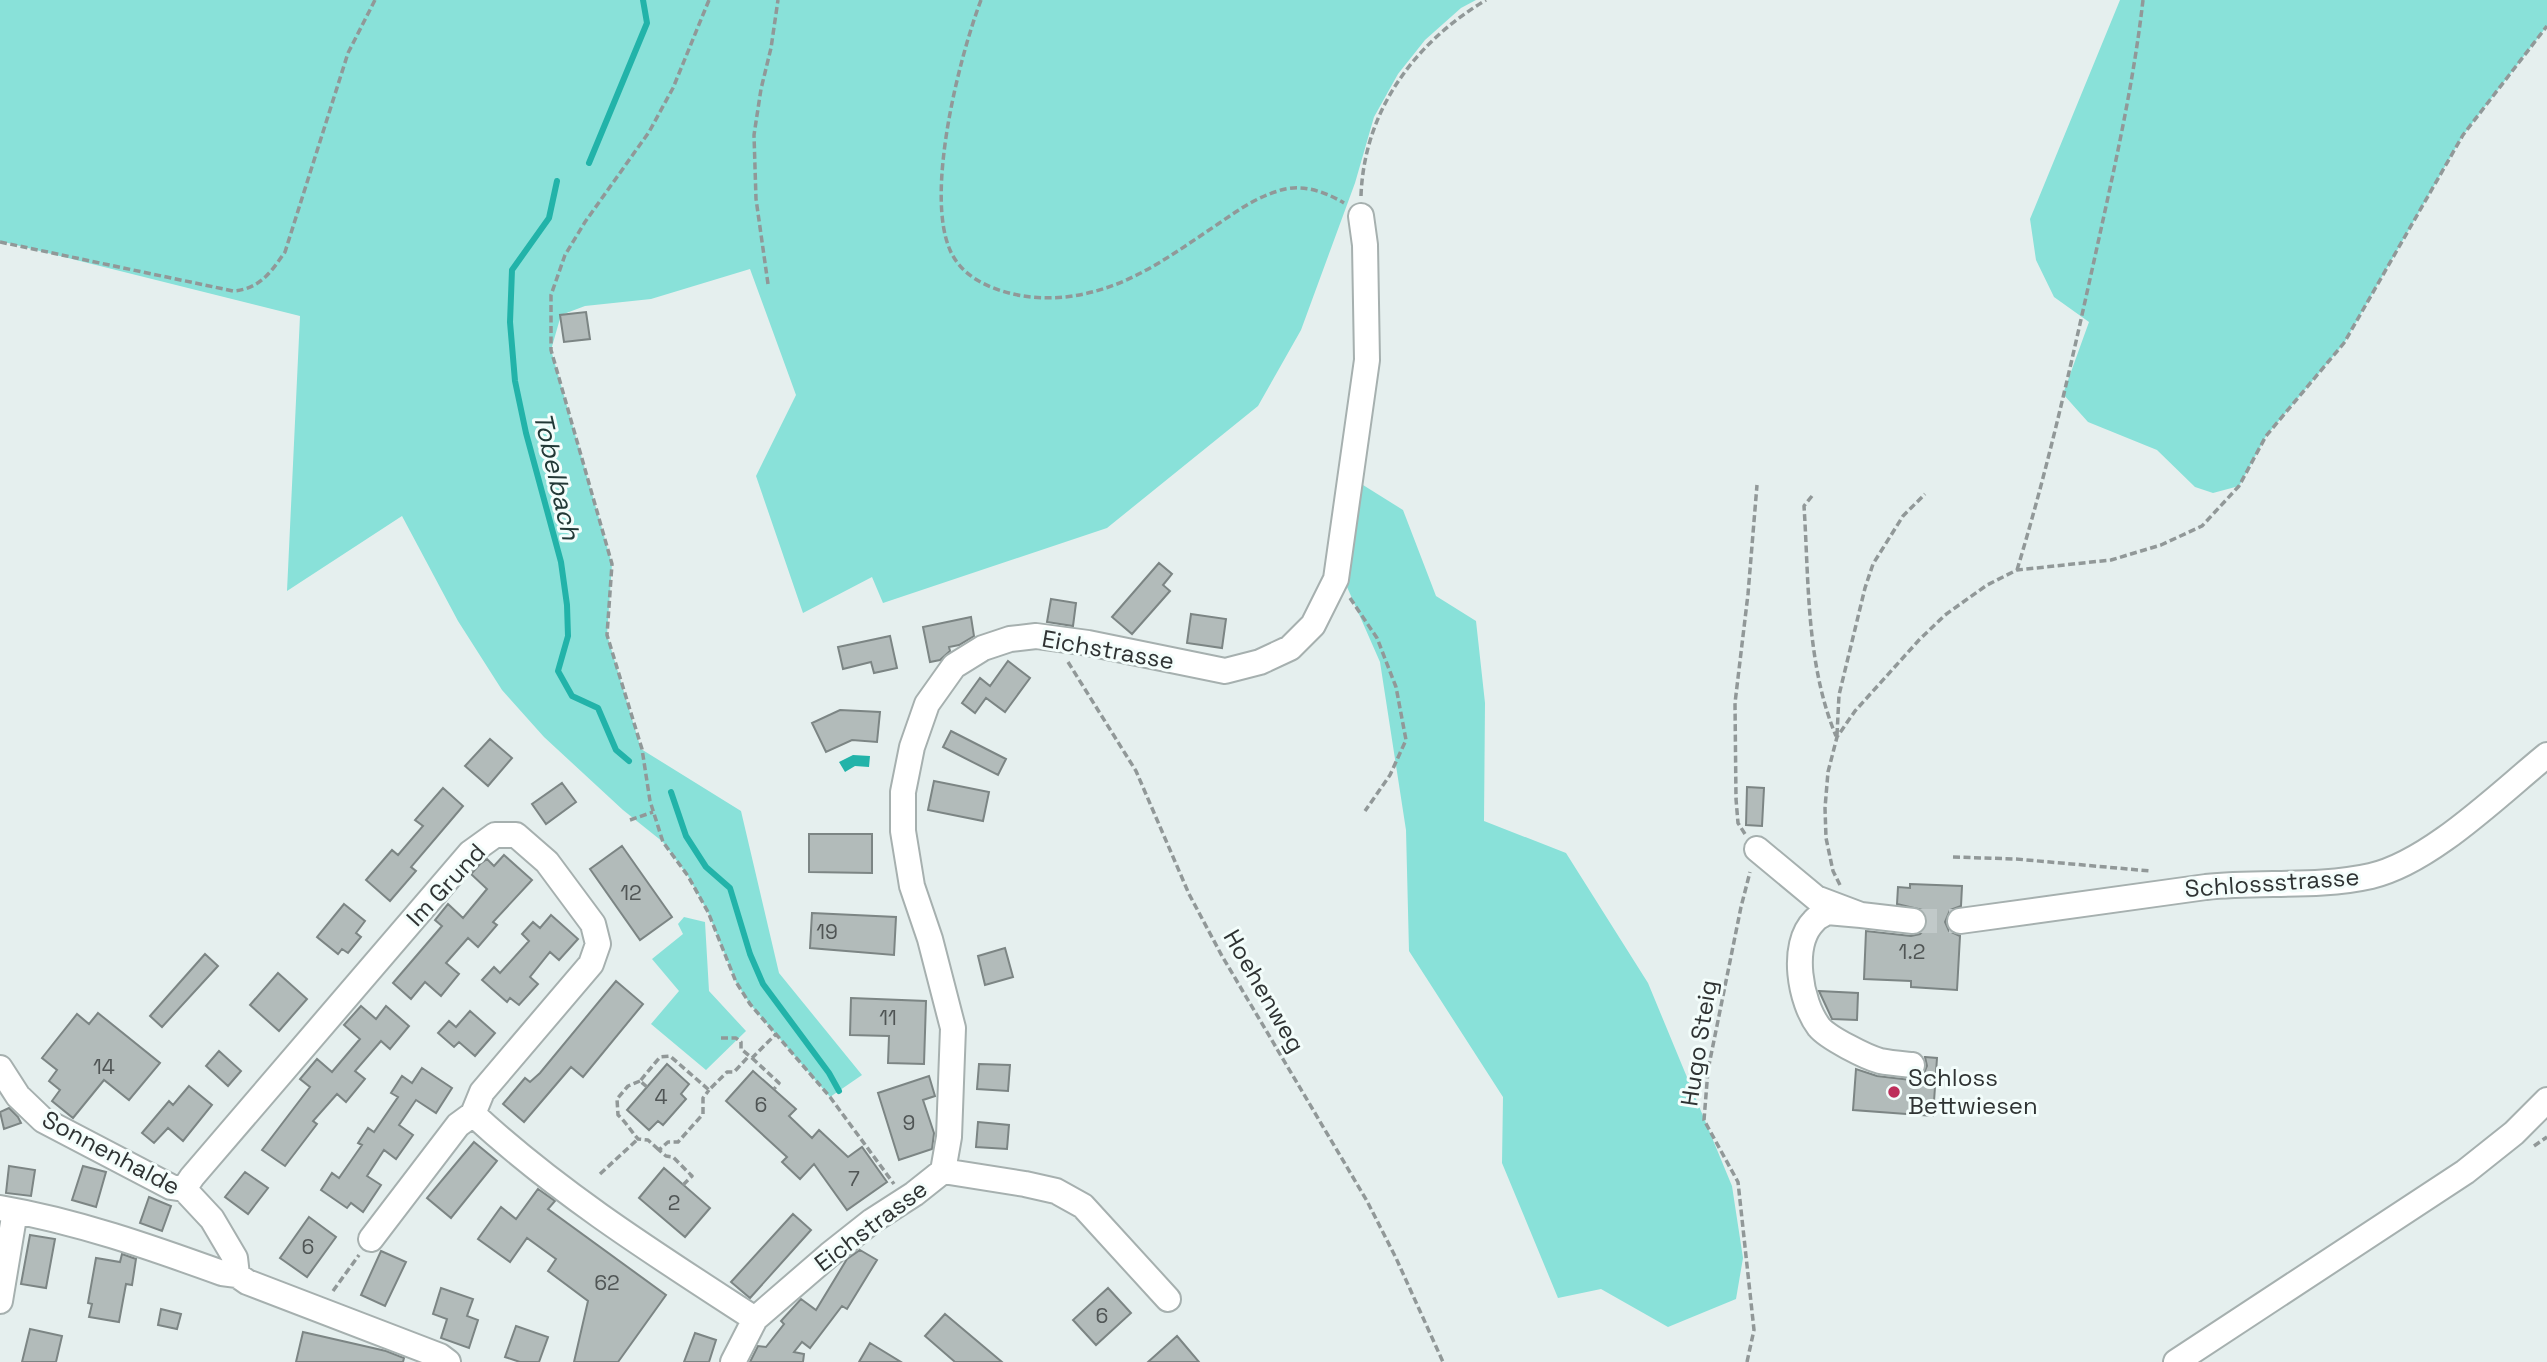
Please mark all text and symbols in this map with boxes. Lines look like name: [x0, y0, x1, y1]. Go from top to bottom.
water label: Tobelbach: [526, 409, 588, 544]
street label: Eichstrasse: [1040, 623, 1177, 676]
street label: Im Grund: [399, 837, 492, 933]
street label: Schlossstrasse: [2184, 861, 2360, 904]
house number: 12: [620, 879, 642, 906]
house number: 19: [816, 918, 838, 945]
street label: Hoehenweg: [1217, 924, 1312, 1058]
house number: 1.2: [1899, 938, 1925, 965]
street label: Hugo Steig: [1673, 977, 1724, 1108]
house number: 11: [879, 1004, 897, 1031]
house number: 14: [93, 1053, 115, 1080]
place label: Schloss Bettwiesen: [1908, 1062, 2038, 1121]
house number: 4: [654, 1083, 668, 1110]
marker: Schloss Bettwiesen: [1886, 1084, 1902, 1100]
house number: 6: [755, 1091, 767, 1118]
street label: Sonnenhalde: [37, 1103, 186, 1202]
house number: 9: [903, 1109, 915, 1136]
house number: 7: [848, 1165, 860, 1192]
street label: Eichstrasse: [808, 1173, 933, 1278]
house number: 2: [668, 1189, 680, 1216]
house number: 6: [302, 1233, 314, 1260]
house number: 62: [594, 1269, 620, 1296]
house number: 6: [1096, 1302, 1108, 1329]

